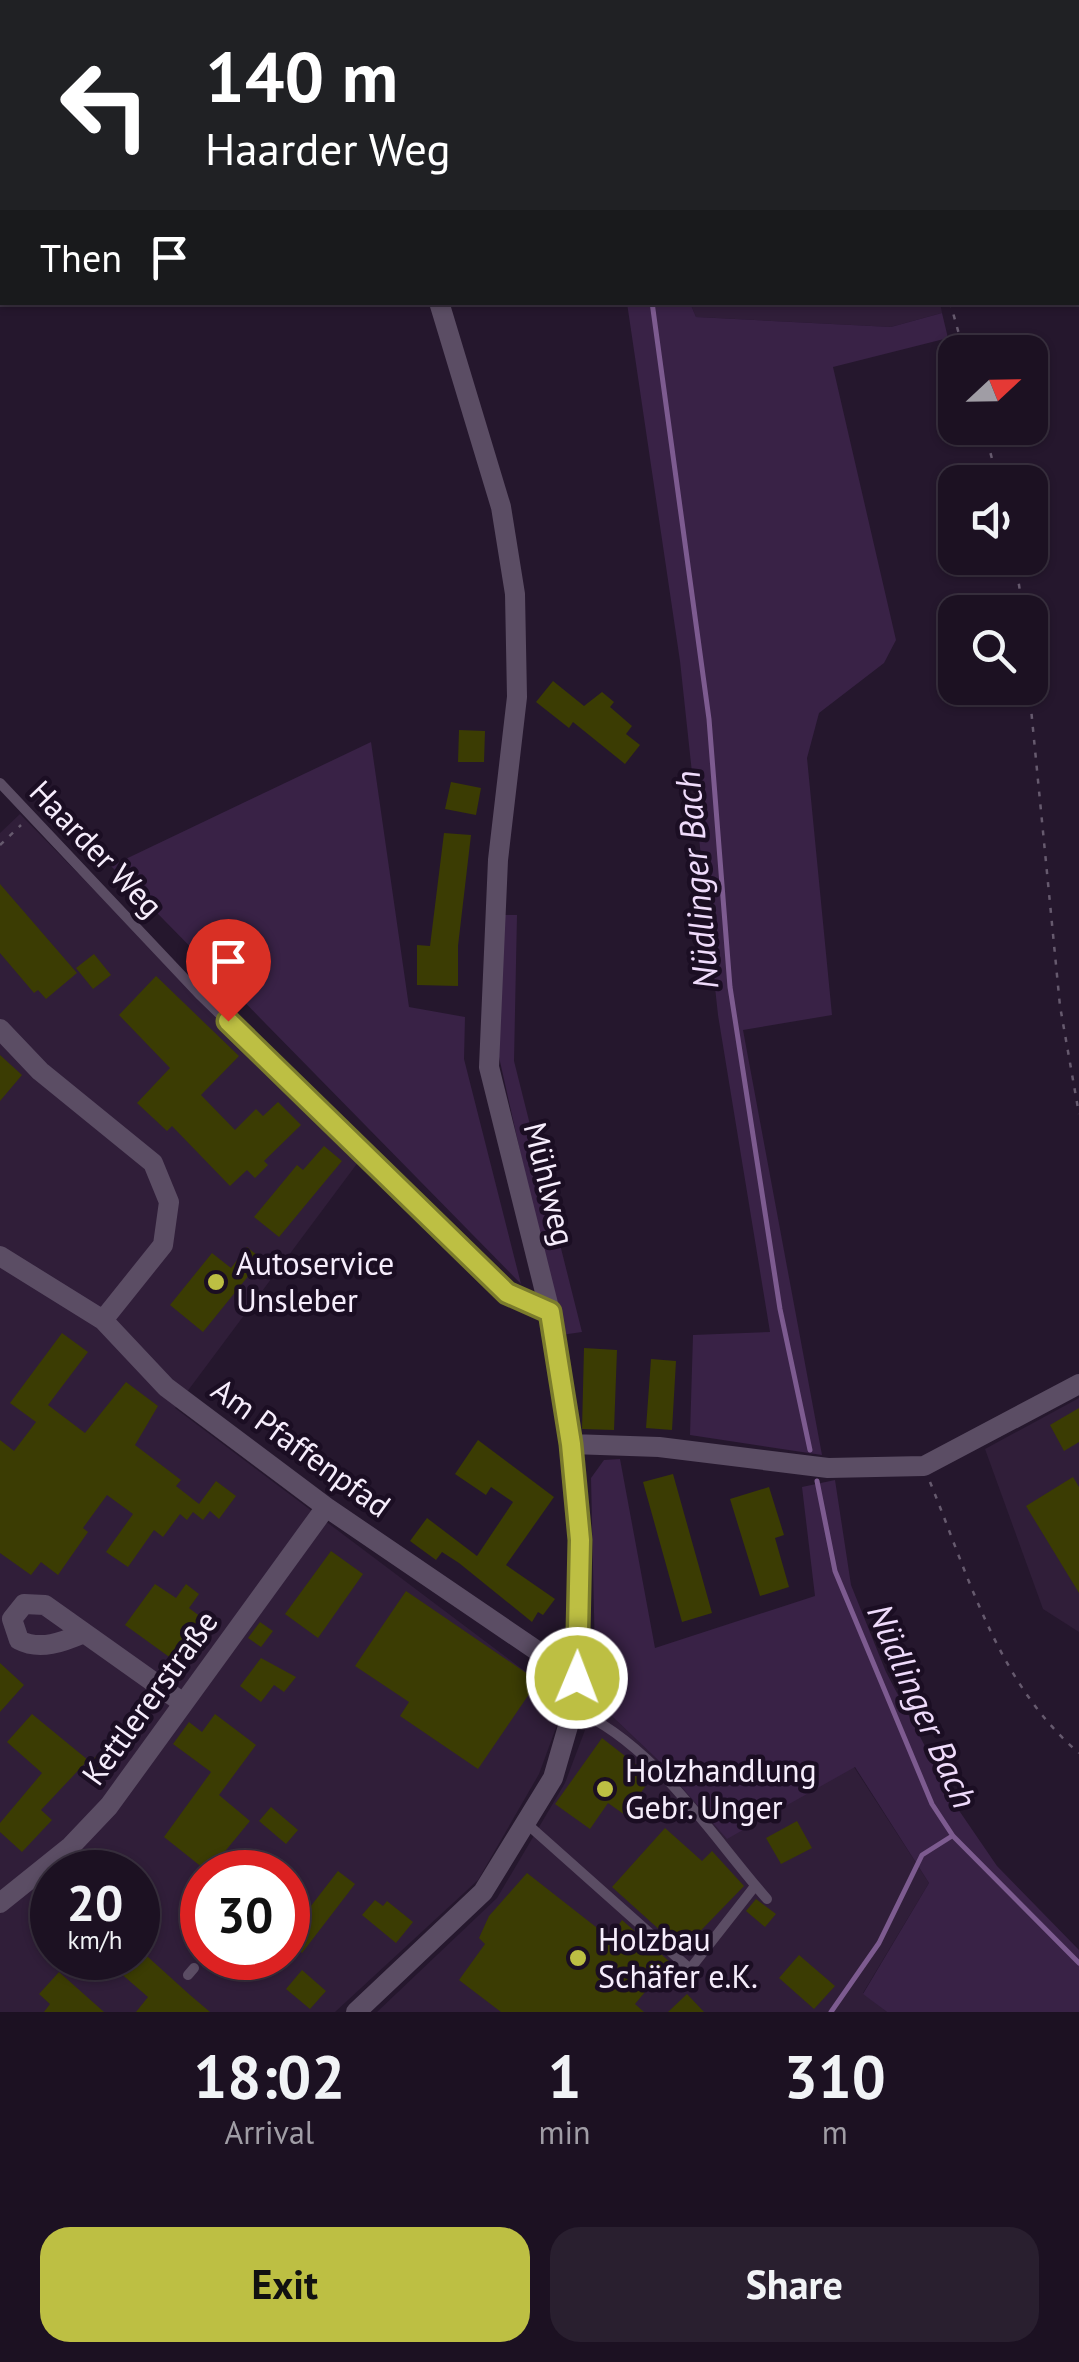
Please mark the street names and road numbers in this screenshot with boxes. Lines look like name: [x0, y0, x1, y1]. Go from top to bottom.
street label: Haarder Weg: [21, 771, 172, 926]
street label: Mühlweg: [514, 1118, 586, 1250]
street label: Am Pfaffenpfad: [204, 1368, 399, 1526]
street label: Kettlererstraße: [72, 1602, 227, 1793]

